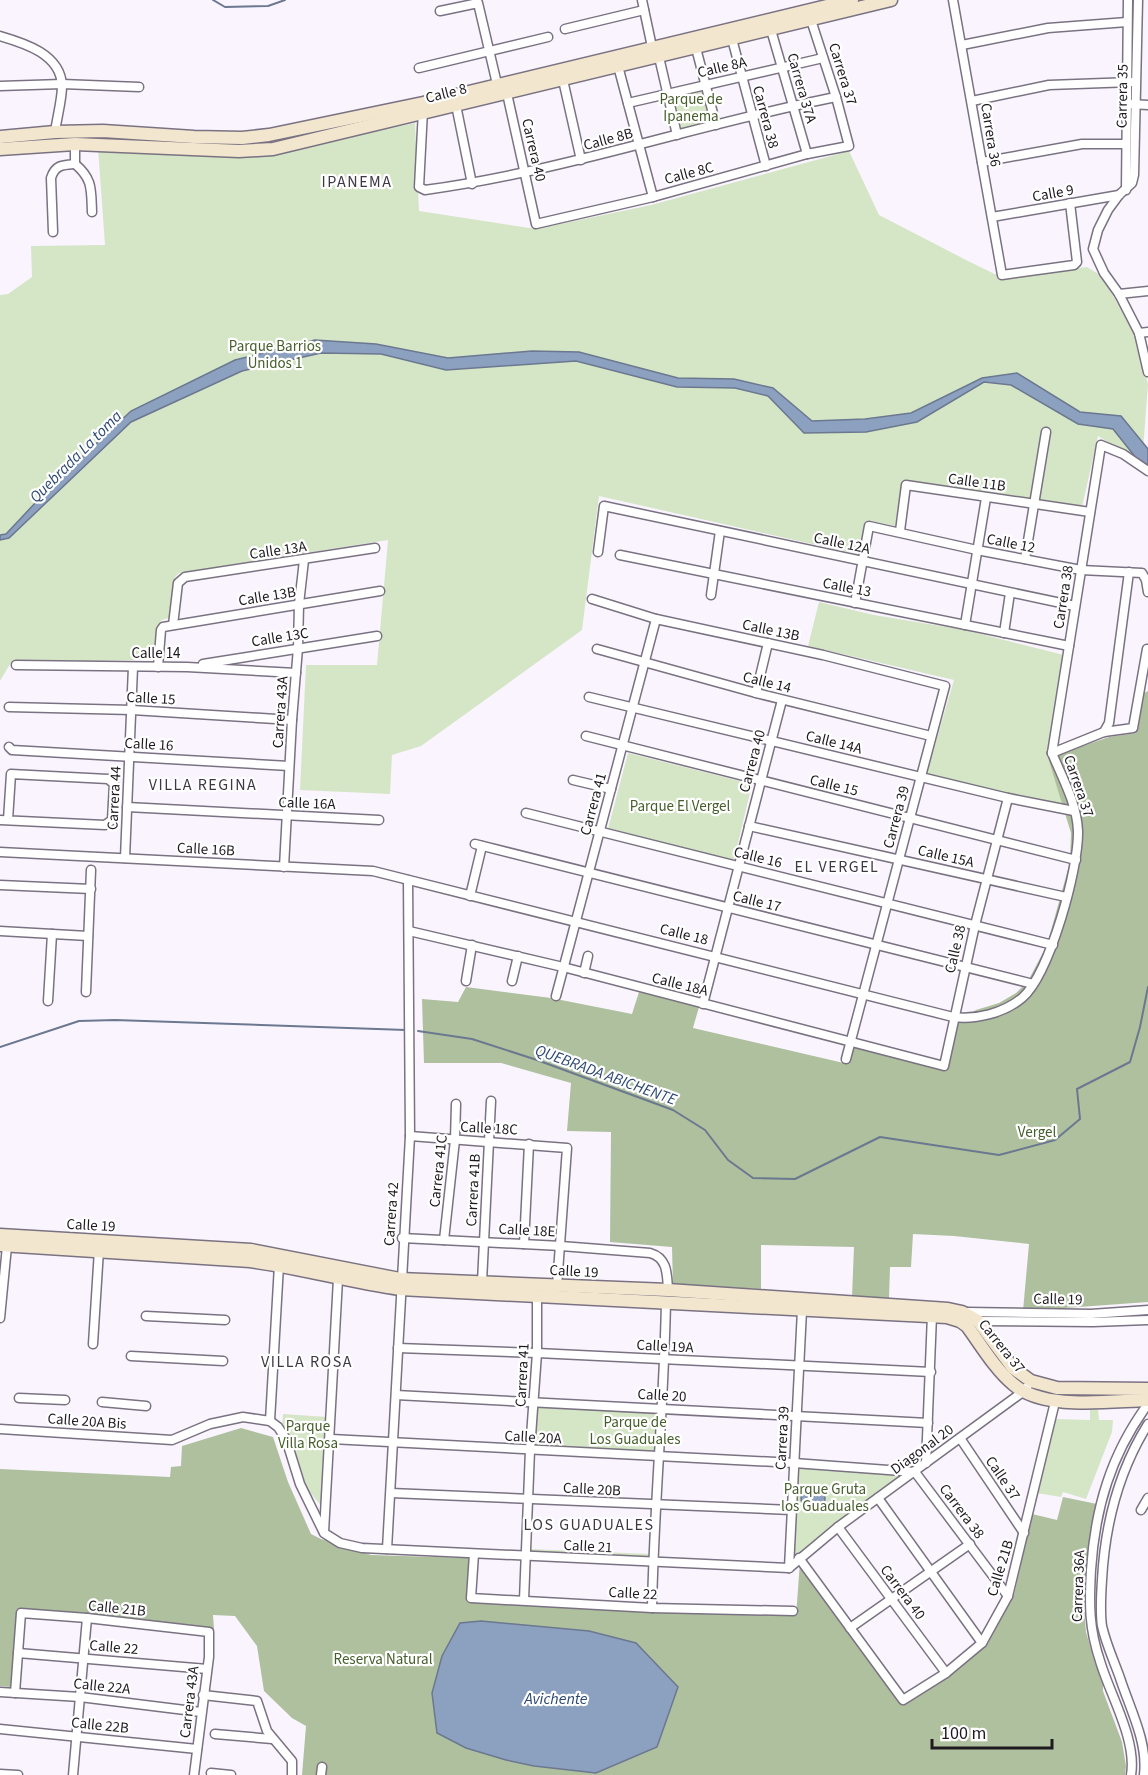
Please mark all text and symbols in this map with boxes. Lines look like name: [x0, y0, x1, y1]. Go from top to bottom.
street label: Carrera 37: [823, 40, 862, 108]
street label: Carrera 37A: [781, 50, 822, 127]
street label: Calle 8A: [695, 51, 750, 83]
street label: Carrera 35: [1111, 64, 1134, 128]
street label: Calle 8: [423, 78, 469, 109]
street label: Carrera 38: [747, 83, 784, 151]
park label: Parque de Ipanema: [659, 89, 723, 127]
street label: Carrera 36: [975, 102, 1006, 168]
street label: Carrera 40: [516, 116, 551, 184]
street label: Calle 8B: [581, 123, 635, 156]
street label: Calle 8C: [662, 157, 717, 190]
district label: IPANEMA: [322, 171, 392, 193]
street label: Calle 9: [1031, 180, 1075, 207]
park label: Parque Barrios Unidos 1: [229, 336, 321, 374]
water label: Quebrada La toma: [25, 405, 127, 508]
street label: Calle 11B: [947, 468, 1007, 497]
street label: Calle 12A: [812, 527, 873, 560]
street label: Calle 12: [985, 528, 1037, 558]
street label: Calle 13A: [248, 536, 309, 565]
street label: Carrera 38: [1048, 564, 1079, 630]
street label: Calle 13: [821, 572, 873, 602]
street label: Calle 13B: [237, 582, 298, 611]
street label: Calle 13B: [740, 614, 802, 647]
street label: Calle 13C: [250, 623, 311, 652]
street label: Calle 14: [131, 643, 181, 664]
street label: Calle 14: [740, 666, 794, 699]
street label: Carrera 43A: [268, 674, 294, 749]
street label: Calle 15: [126, 687, 176, 710]
street label: Calle 14A: [804, 725, 865, 760]
street label: Carrera 40: [734, 727, 771, 795]
street label: Calle 16: [124, 733, 174, 756]
street label: Carrera 37: [1058, 752, 1099, 820]
street label: Carrera 44: [102, 765, 127, 831]
street label: Calle 15: [807, 769, 860, 802]
street label: Carrera 41: [575, 770, 612, 838]
district label: VILLA REGINA: [149, 774, 257, 796]
street label: Carrera 39: [878, 783, 915, 851]
street label: Calle 16A: [278, 792, 337, 815]
park label: Parque El Vergel: [630, 796, 731, 817]
street label: Calle 16B: [176, 837, 236, 862]
street label: Calle 15A: [916, 840, 977, 873]
street label: Calle 16: [731, 841, 784, 874]
district label: EL VERGEL: [795, 856, 879, 878]
street label: Calle 17: [730, 885, 783, 918]
street label: Calle 18: [657, 918, 710, 951]
street label: Calle 38: [940, 923, 971, 975]
street label: Calle 18A: [650, 967, 711, 1002]
water label: QUEBRADA ABICHENTE: [532, 1039, 680, 1111]
street label: Calle 18C: [460, 1117, 519, 1141]
park label: Vergel: [1018, 1122, 1056, 1143]
street label: Carrera 41C: [424, 1133, 453, 1208]
street label: Carrera 41B: [461, 1153, 486, 1227]
street label: Carrera 42: [379, 1181, 404, 1247]
street label: Calle 19: [66, 1214, 116, 1237]
street label: Calle 18E: [498, 1219, 556, 1242]
street label: Calle 19: [549, 1260, 599, 1283]
street label: Calle 19: [1033, 1289, 1083, 1310]
street label: Carrera 37: [973, 1315, 1030, 1378]
street label: Calle 19A: [636, 1335, 695, 1359]
street label: Carrera 41: [510, 1342, 535, 1408]
district label: VILLA ROSA: [261, 1351, 353, 1373]
street label: Calle 20: [637, 1384, 687, 1407]
street label: Carrera 39: [770, 1405, 795, 1471]
street label: Calle 20A Bis: [47, 1408, 127, 1435]
park label: Parque de Los Guaduales: [589, 1412, 681, 1450]
park label: Parque Villa Rosa: [278, 1416, 338, 1454]
street label: Diagonal 20: [886, 1419, 958, 1479]
street label: Calle 20A: [504, 1426, 563, 1450]
street label: Calle 37: [980, 1452, 1025, 1505]
street label: Calle 20B: [562, 1477, 622, 1502]
park label: Parque Gruta los Guaduales: [781, 1479, 869, 1517]
street label: Carrera 38: [934, 1479, 989, 1543]
district label: LOS GUADUALES: [523, 1514, 655, 1536]
street label: Calle 21: [563, 1535, 613, 1558]
street label: Calle 21B: [982, 1537, 1019, 1599]
street label: Carrera 36A: [1067, 1549, 1090, 1623]
street label: Carrera 40: [875, 1560, 930, 1624]
street label: Calle 22: [608, 1582, 658, 1605]
street label: Calle 21B: [87, 1595, 147, 1622]
street label: Calle 22: [89, 1635, 139, 1660]
park label: Reserva Natural: [334, 1649, 433, 1670]
street label: Carrera 43A: [175, 1664, 204, 1739]
street label: Calle 22A: [72, 1673, 132, 1700]
water label: Avichente: [524, 1688, 588, 1710]
street label: Calle 22B: [70, 1712, 130, 1739]
scale bar: [932, 1712, 1052, 1750]
text: 100 m: [941, 1721, 986, 1746]

